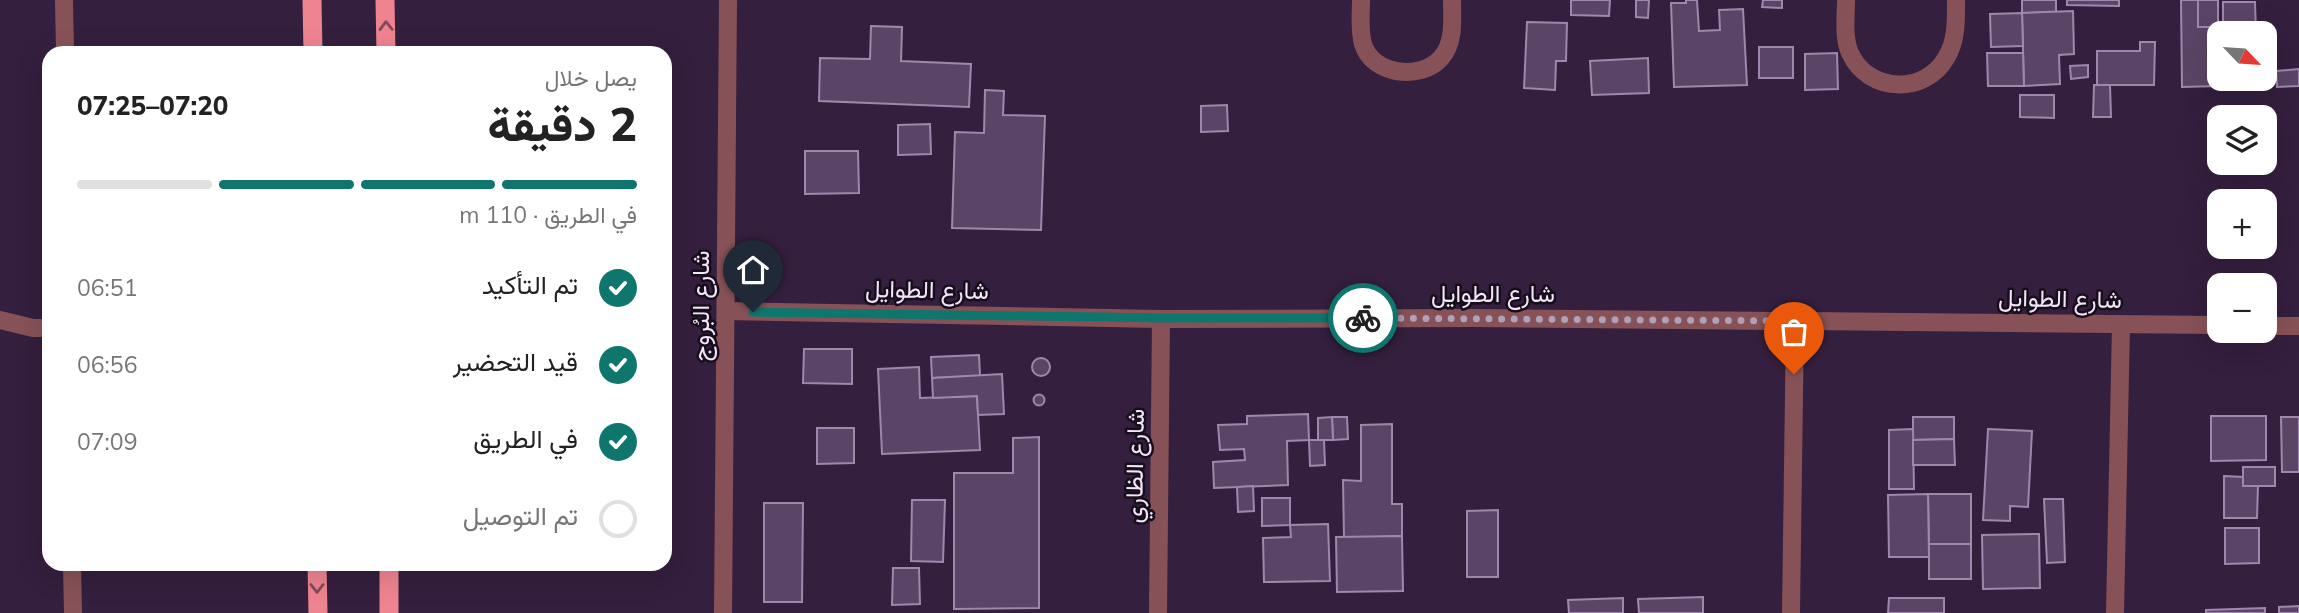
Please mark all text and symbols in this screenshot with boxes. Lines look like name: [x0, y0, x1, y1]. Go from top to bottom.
one-way arrow: [378, 20, 393, 31]
north arrow: [2207, 21, 2277, 91]
map controls: [2207, 21, 2277, 343]
text: يصل خلال: [545, 63, 637, 92]
text: 07:20–07:25: [77, 89, 228, 122]
text: 2 دقيقة: [487, 95, 637, 153]
button: layers: [2207, 105, 2277, 175]
button: +: [2207, 189, 2277, 259]
text: في الطريق · 110 m: [459, 200, 637, 229]
pin: [723, 240, 783, 312]
street label: شارع البُروج: [685, 251, 717, 361]
icon: home: [734, 251, 772, 289]
text: تم التأكيد: [482, 268, 578, 301]
icon: check: [599, 269, 637, 307]
text: 06:51: [77, 273, 137, 302]
street label: شارع الطوايل: [865, 273, 989, 307]
button: −: [2207, 273, 2277, 343]
street label: شارع الطوايل: [1431, 278, 1555, 310]
street label: شارع الطوايل: [1998, 282, 2122, 316]
courier: [1328, 283, 1398, 353]
icon: bike: [1344, 299, 1382, 337]
pin: [1764, 302, 1824, 374]
icon: bag: [1775, 313, 1813, 351]
text: قيد التحضير: [453, 345, 578, 378]
icon: check: [599, 346, 637, 384]
text: 06:56: [77, 350, 137, 379]
street label: شارع الظاري: [1118, 408, 1155, 524]
text: في الطريق: [473, 422, 578, 455]
icon: check: [599, 423, 637, 461]
text: 07:09: [77, 427, 137, 456]
text: تم التوصيل: [463, 499, 578, 532]
one-way arrow: [310, 583, 325, 594]

